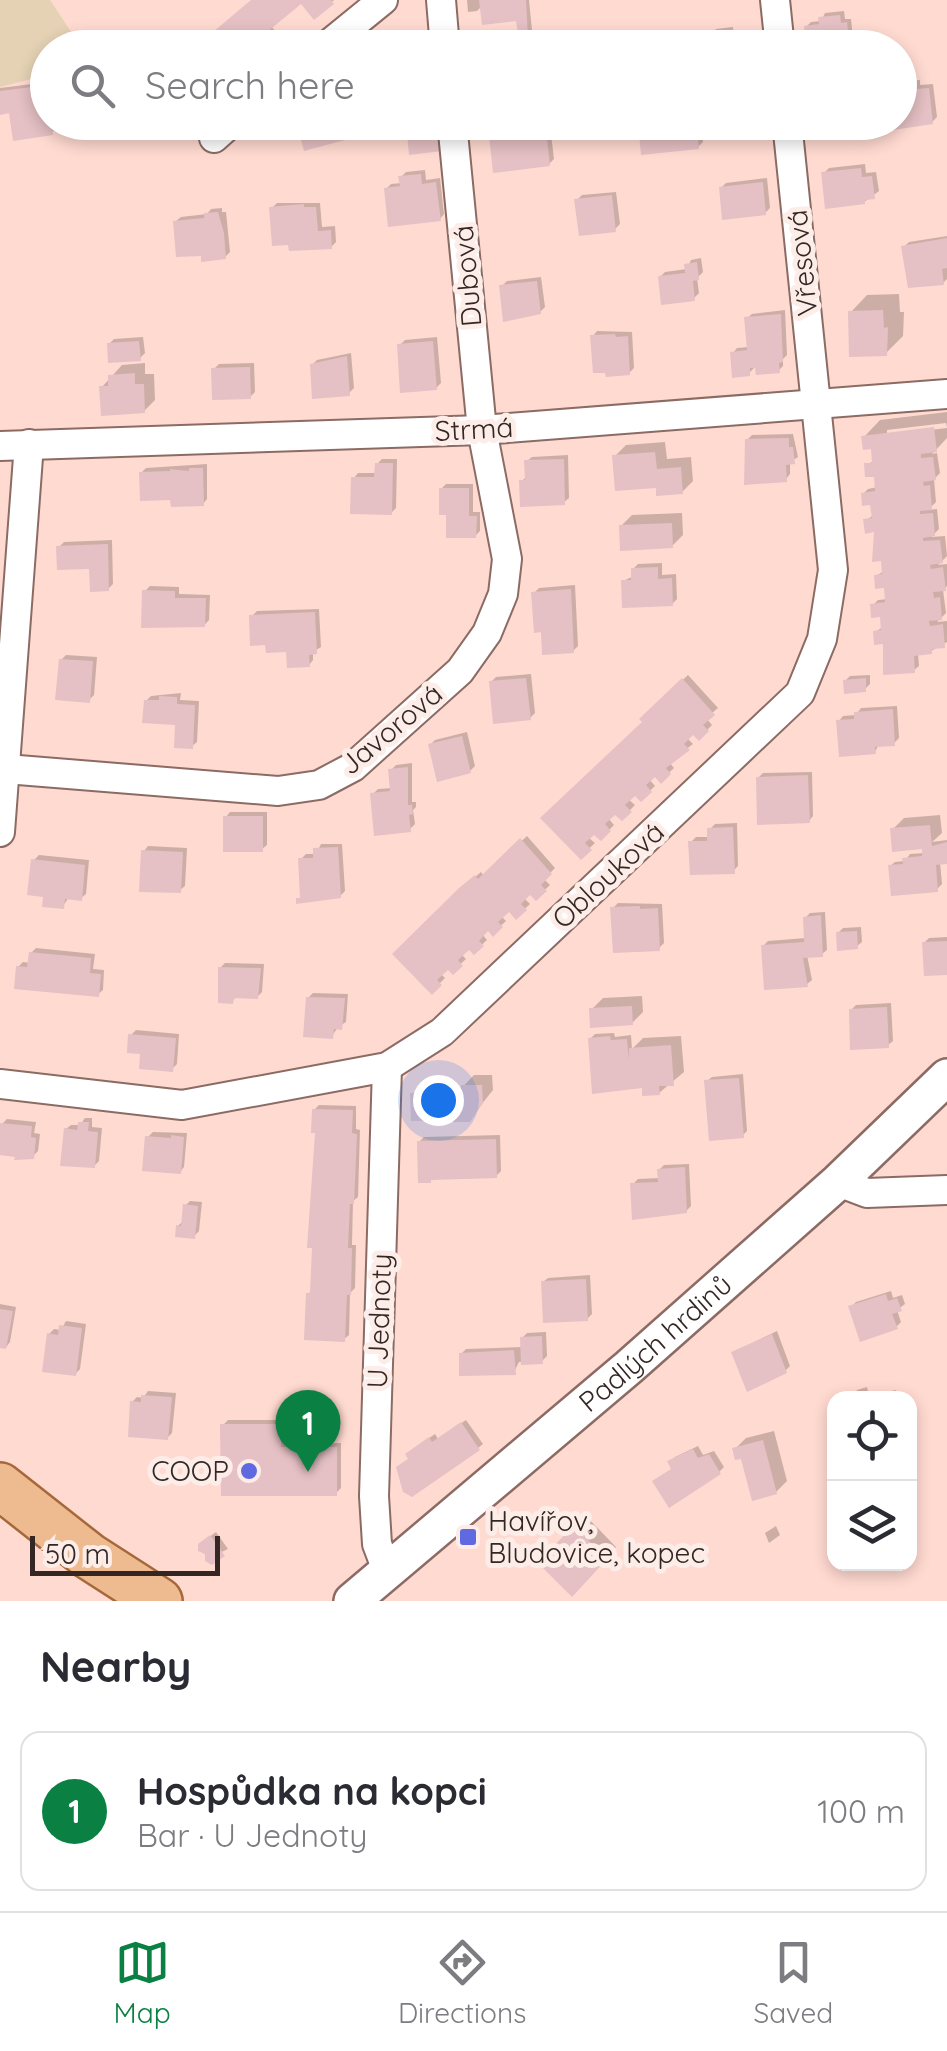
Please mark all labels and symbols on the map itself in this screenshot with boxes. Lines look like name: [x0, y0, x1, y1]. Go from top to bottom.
street label: Vřesová: [779, 208, 824, 318]
street label: Dubová: [445, 224, 488, 328]
street label: Strmá: [434, 409, 514, 448]
street label: Javorová: [332, 676, 449, 782]
street label: Oblouková: [544, 814, 671, 935]
your location: [413, 1075, 464, 1126]
street label: U Jednoty: [359, 1253, 398, 1389]
street label: Padlých hrdinů: [571, 1267, 738, 1419]
pin: 1: [276, 1390, 340, 1472]
place label: COOP: [151, 1453, 229, 1488]
marker: COOP: [238, 1460, 260, 1482]
place label: Havířov, Bludovice, kopec: [488, 1503, 705, 1570]
marker: Havířov, Bludovice, kopec: [457, 1526, 479, 1548]
scale bar: [30, 1531, 220, 1576]

